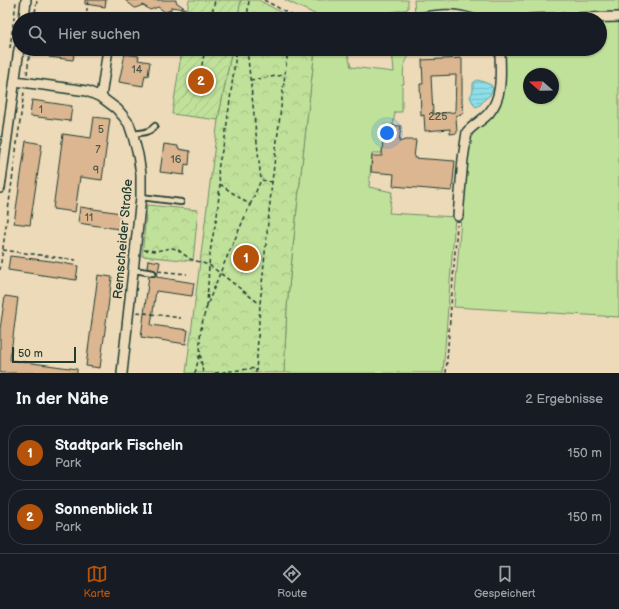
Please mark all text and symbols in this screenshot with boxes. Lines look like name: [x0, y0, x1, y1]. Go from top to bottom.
search box: [12, 12, 607, 56]
icon: search: [26, 23, 48, 45]
text: Hier suchen: [58, 25, 140, 44]
house number: 14: [132, 63, 143, 76]
pin: 2: [188, 66, 214, 96]
north arrow: [523, 68, 559, 104]
house number: 1: [39, 103, 43, 116]
house number: 225: [428, 110, 448, 123]
house number: 5: [98, 123, 104, 136]
your location: [377, 123, 397, 143]
house number: 7: [95, 143, 101, 156]
house number: 16: [171, 153, 182, 166]
house number: 9: [93, 164, 99, 177]
street label: Remscheider Straße: [110, 178, 136, 300]
house number: 11: [85, 211, 93, 224]
pin: 1: [233, 243, 259, 273]
scale bar: [12, 345, 76, 364]
text: 50 m: [18, 347, 43, 360]
text: In der Nähe: [16, 389, 109, 409]
text: 2 Ergebnisse: [525, 391, 603, 407]
text: Stadtpark Fischeln: [55, 436, 183, 455]
text: 1: [27, 445, 33, 461]
text: 150 m: [568, 445, 602, 461]
text: Park: [55, 455, 81, 471]
text: Sonnenblick II: [55, 500, 153, 519]
text: 2: [26, 509, 34, 525]
text: 150 m: [568, 509, 602, 525]
text: Park: [55, 519, 81, 535]
tab: Karte: [83, 563, 110, 600]
tab: Route: [277, 563, 307, 600]
tab: Gespeichert: [474, 563, 536, 600]

